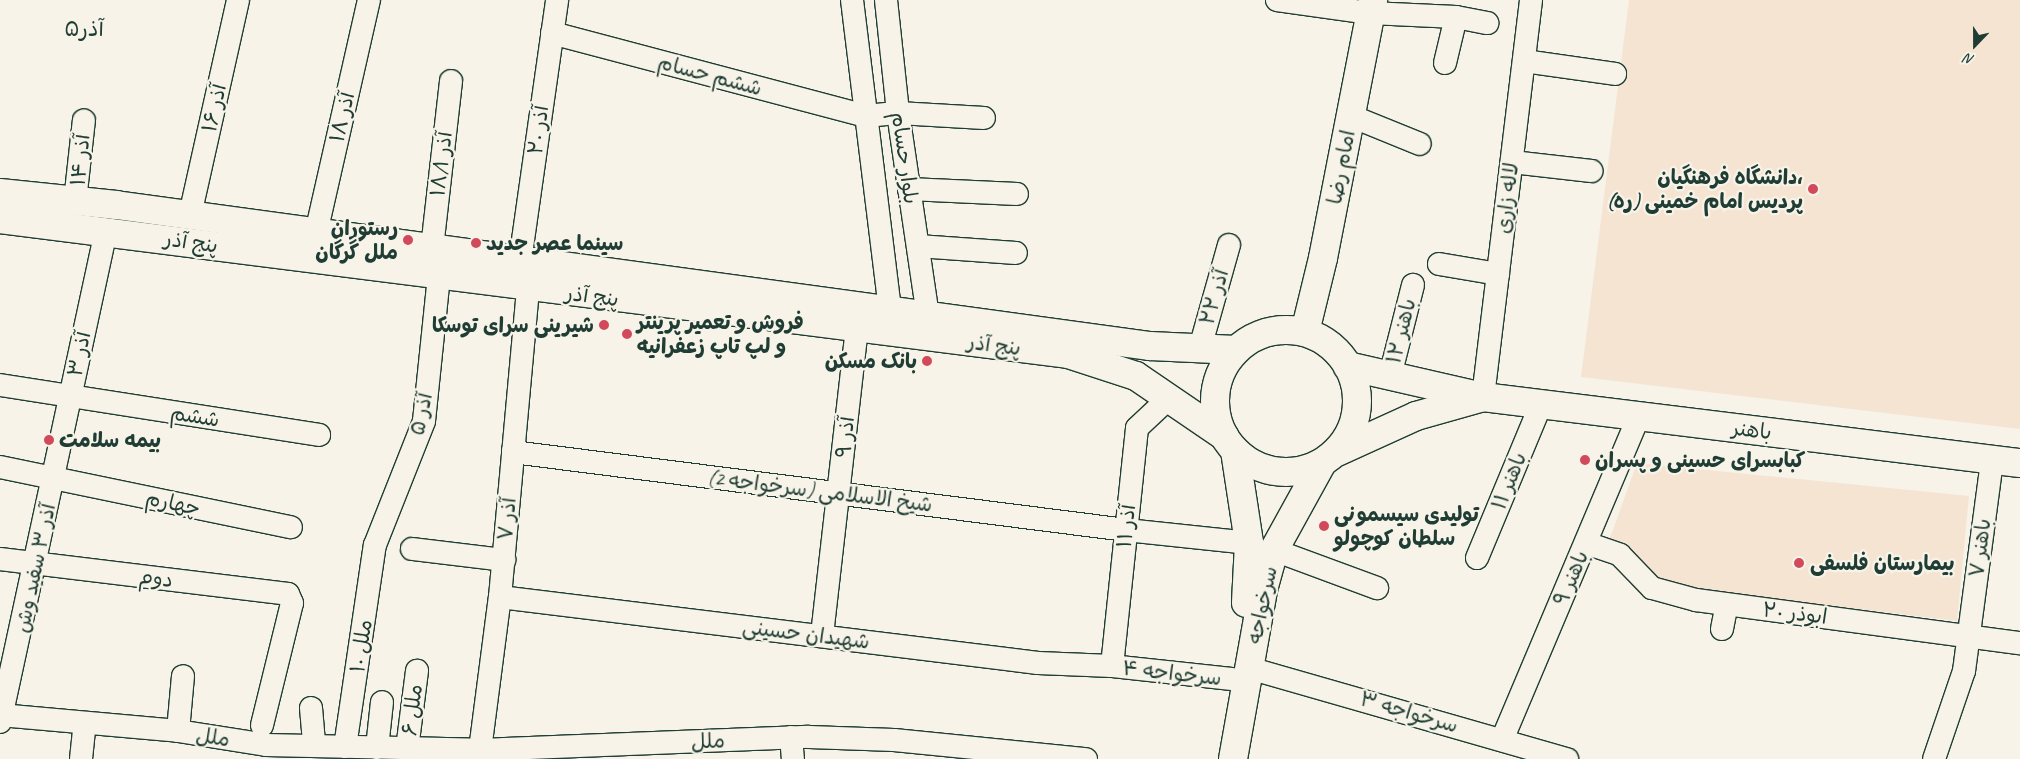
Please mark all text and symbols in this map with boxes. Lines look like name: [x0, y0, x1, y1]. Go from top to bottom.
district label: ۵آذر: [64, 17, 104, 43]
north arrow: [1950, 20, 2000, 70]
street label: ششم حسام: [655, 49, 765, 101]
text: N: [1962, 50, 1976, 69]
street label: ۱۶ آذر: [196, 81, 232, 135]
street label: ۱۸ آذر: [324, 89, 360, 145]
street label: ۲۰ آذر: [522, 104, 554, 156]
street label: بلوار حسام: [886, 110, 924, 206]
street label: امام رضا: [1321, 128, 1361, 206]
street label: ۱۸/۱ آذر: [425, 130, 457, 198]
street label: ۱۴ آذر: [65, 133, 95, 187]
street label: لاله زاری: [1490, 161, 1524, 235]
place label: دانشگاه فرهنگیان، پردیس امام خمینی (ره): [1607, 164, 1803, 214]
marker: دانشگاه فرهنگیان، پردیس امام خمینی (ره): [1807, 183, 1819, 195]
place label: رستوران ملل گرگان: [315, 215, 398, 265]
street label: پنج آذر: [163, 226, 219, 258]
place label: سینما عصر جدید: [486, 230, 623, 256]
marker: رستوران ملل گرگان: [402, 234, 414, 246]
marker: سینما عصر جدید: [470, 237, 482, 249]
street label: ۲۲ آذر: [1194, 266, 1234, 328]
street label: پنج آذر: [564, 280, 620, 312]
street label: ۱۲ باهنر: [1381, 296, 1421, 366]
place label: فروش و تعمیر پرینتر و لپ تاپ زعفرانیه: [637, 309, 804, 359]
place label: شیرینی سرای توسکا: [432, 312, 594, 338]
marker: شیرینی سرای توسکا: [598, 319, 610, 331]
marker: فروش و تعمیر پرینتر و لپ تاپ زعفرانیه: [621, 328, 633, 340]
street label: ۳ آذر: [62, 329, 96, 379]
street label: پنج آذر: [966, 329, 1022, 361]
place label: بانک مسکن: [825, 348, 917, 374]
marker: بانک مسکن: [921, 355, 933, 367]
street label: آذر ۵: [404, 390, 438, 438]
street label: ششم: [169, 400, 221, 432]
street label: ۹ آذر: [830, 415, 860, 459]
street label: باهنر: [1731, 415, 1773, 445]
place label: بیمه سلامت: [59, 427, 161, 453]
marker: بیمه سلامت: [43, 434, 55, 446]
place label: کبابسرای حسینی و پسران: [1595, 447, 1805, 473]
street label: باهنر ۱۱: [1486, 449, 1532, 513]
marker: کبابسرای حسینی و پسران: [1579, 454, 1591, 466]
street label: شیخ الاسلامی (سرخواجه 2): [706, 465, 934, 517]
street label: چهارم: [143, 485, 203, 521]
street label: آذر ۷: [493, 496, 521, 542]
street label: آذر ۳ سفید وش: [9, 501, 61, 635]
place label: تولیدی سیسمونی سلطان کوچولو: [1334, 501, 1479, 551]
street label: آذر ۱۱: [1111, 503, 1141, 549]
street label: باهنر ۷: [1964, 517, 1996, 579]
marker: تولیدی سیسمونی سلطان کوچولو: [1318, 520, 1330, 532]
street label: ۹ باهنر: [1548, 547, 1594, 609]
place label: بیمارستان فلسفی: [1810, 550, 1955, 576]
marker: بیمارستان فلسفی: [1792, 556, 1806, 570]
street label: دوم: [138, 563, 174, 593]
street label: سرخواجه: [1241, 564, 1283, 646]
street label: ابوذر ۲۰: [1761, 597, 1829, 629]
street label: شهیدان حسینی: [741, 614, 871, 654]
street label: ۱۰ ملل: [344, 618, 378, 674]
street label: سرخواجه ۴: [1121, 655, 1223, 691]
street label: ۶ ملل: [396, 683, 428, 737]
street label: سرخواجه ۳: [1357, 686, 1461, 738]
street label: ملل: [194, 722, 232, 752]
street label: ملل: [691, 728, 725, 754]

